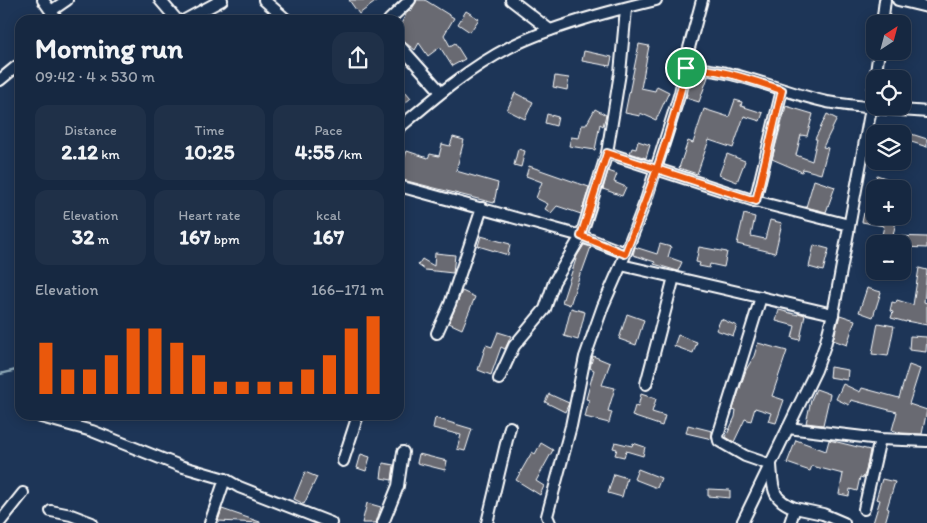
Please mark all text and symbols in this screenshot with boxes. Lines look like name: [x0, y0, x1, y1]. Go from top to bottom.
north arrow: [866, 15, 911, 60]
map controls: [866, 15, 911, 280]
text: Morning run: [35, 31, 183, 65]
button: share: [332, 32, 384, 84]
pin: [665, 47, 707, 89]
icon: arrive: [672, 54, 700, 82]
text: 09:42 · 4 × 530 m: [35, 67, 155, 86]
button: locate: [866, 70, 911, 115]
text: Distance: [64, 122, 117, 139]
text: Time: [195, 122, 224, 139]
text: Pace: [314, 122, 343, 139]
button: layers: [866, 125, 911, 170]
text: 2.12: [61, 139, 98, 164]
text: 10:25: [185, 139, 234, 164]
text: 4:55: [295, 139, 335, 164]
text: km: [98, 146, 120, 163]
text: /km: [335, 146, 362, 163]
button: +: [866, 180, 911, 225]
text: Elevation: [63, 207, 118, 224]
text: Heart rate: [179, 207, 240, 224]
text: kcal: [316, 207, 341, 224]
text: 32: [72, 224, 94, 249]
text: 167: [179, 224, 211, 249]
text: 167: [313, 224, 344, 249]
text: m: [94, 231, 109, 248]
text: bpm: [211, 231, 240, 248]
button: −: [866, 235, 911, 280]
text: Elevation: [35, 280, 99, 299]
text: 166–171 m: [311, 280, 384, 299]

